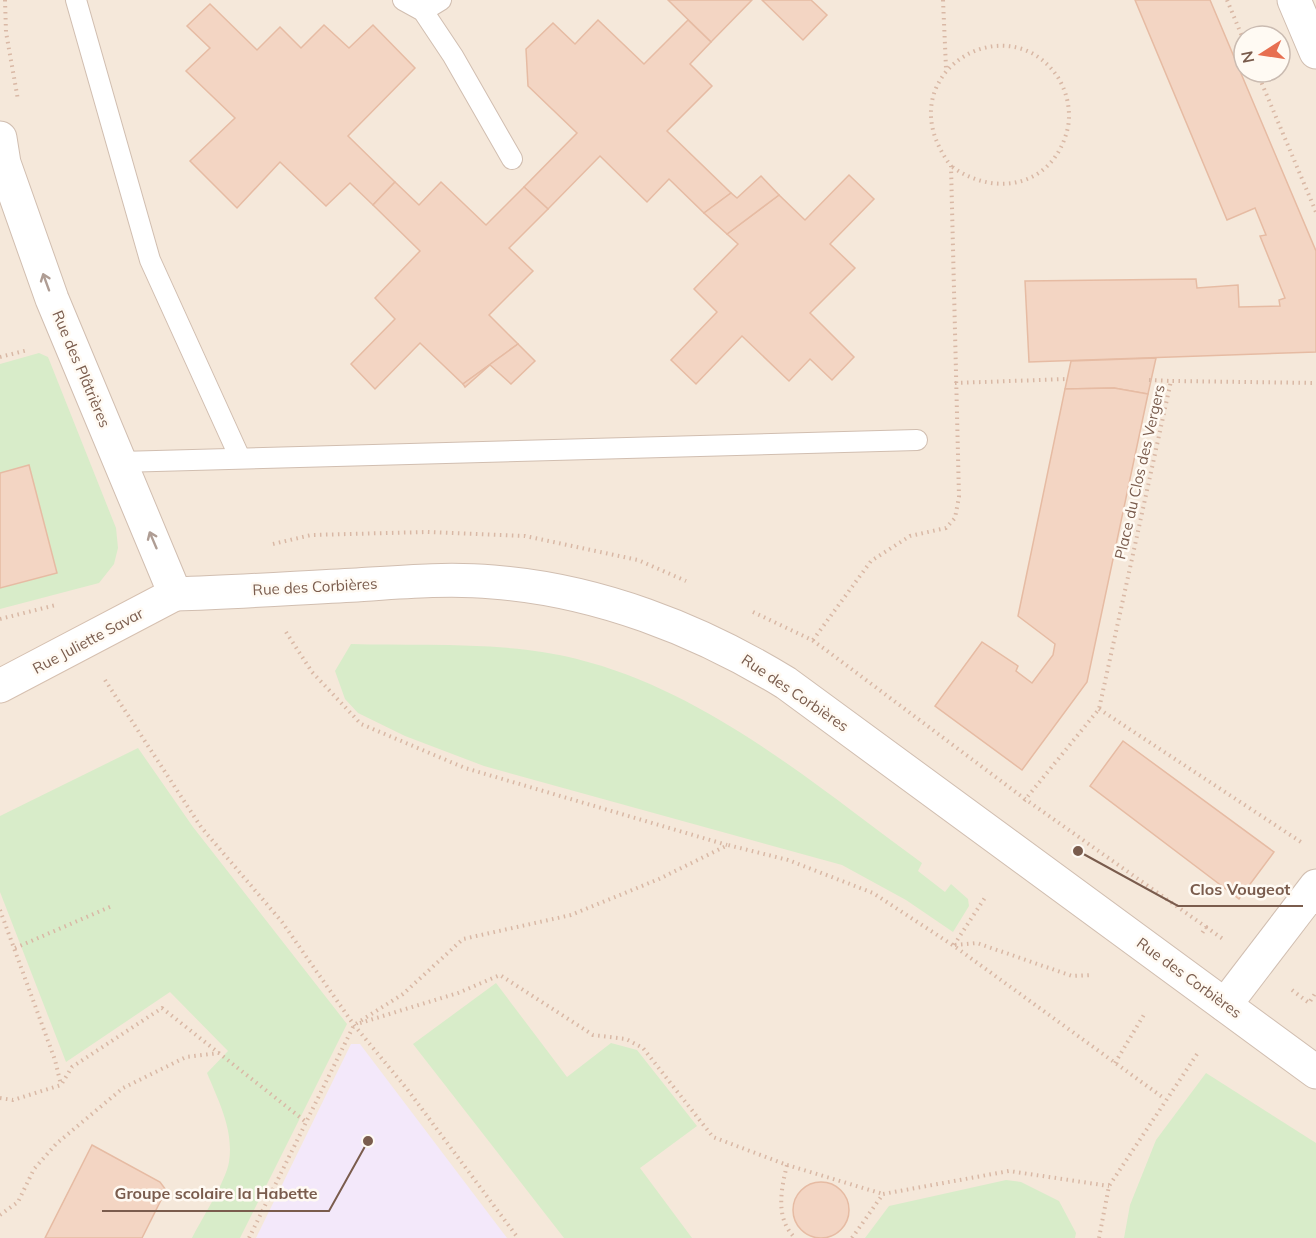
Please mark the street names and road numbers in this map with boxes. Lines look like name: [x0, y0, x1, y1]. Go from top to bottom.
street label: Rue des Plâtrières: [48, 307, 115, 430]
street label: Place du Clos des Vergers: [1110, 383, 1169, 561]
street label: Rue des Corbières: [252, 574, 378, 599]
street label: Rue Juliette Savar: [29, 603, 147, 678]
street label: Rue des Corbières: [738, 650, 852, 735]
street label: Rue des Corbières: [1133, 933, 1245, 1022]

